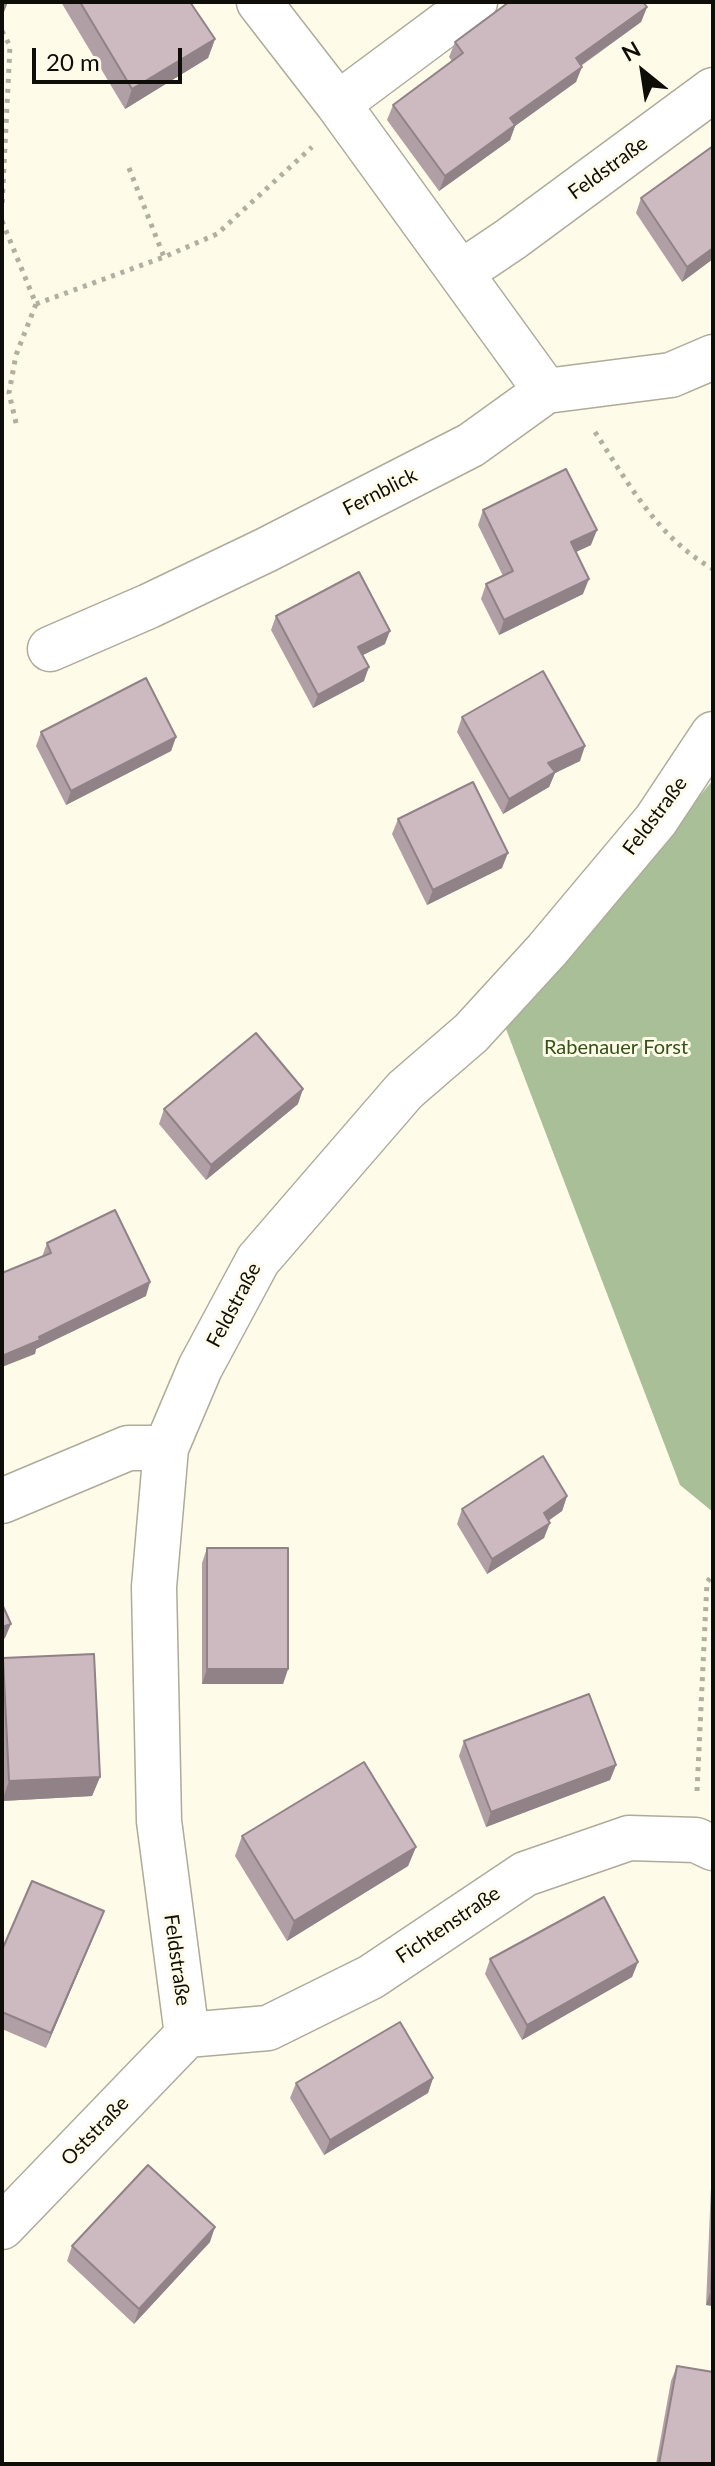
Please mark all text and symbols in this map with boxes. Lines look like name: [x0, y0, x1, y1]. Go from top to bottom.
scale bar: [36, 32, 186, 82]
north arrow: [603, 32, 683, 112]
text: N: [617, 35, 645, 67]
text: 20 m: [46, 47, 100, 76]
street label: Feldstraße: [564, 131, 652, 205]
street label: Fernblick: [339, 463, 421, 521]
street label: Feldstraße: [618, 772, 692, 860]
park label: Rabenauer Forst: [544, 1036, 688, 1060]
street label: Feldstraße: [202, 1259, 266, 1351]
street label: Fichtenstraße: [391, 1881, 505, 1969]
street label: Feldstraße: [159, 1913, 195, 2007]
street label: Oststraße: [56, 2091, 134, 2171]

